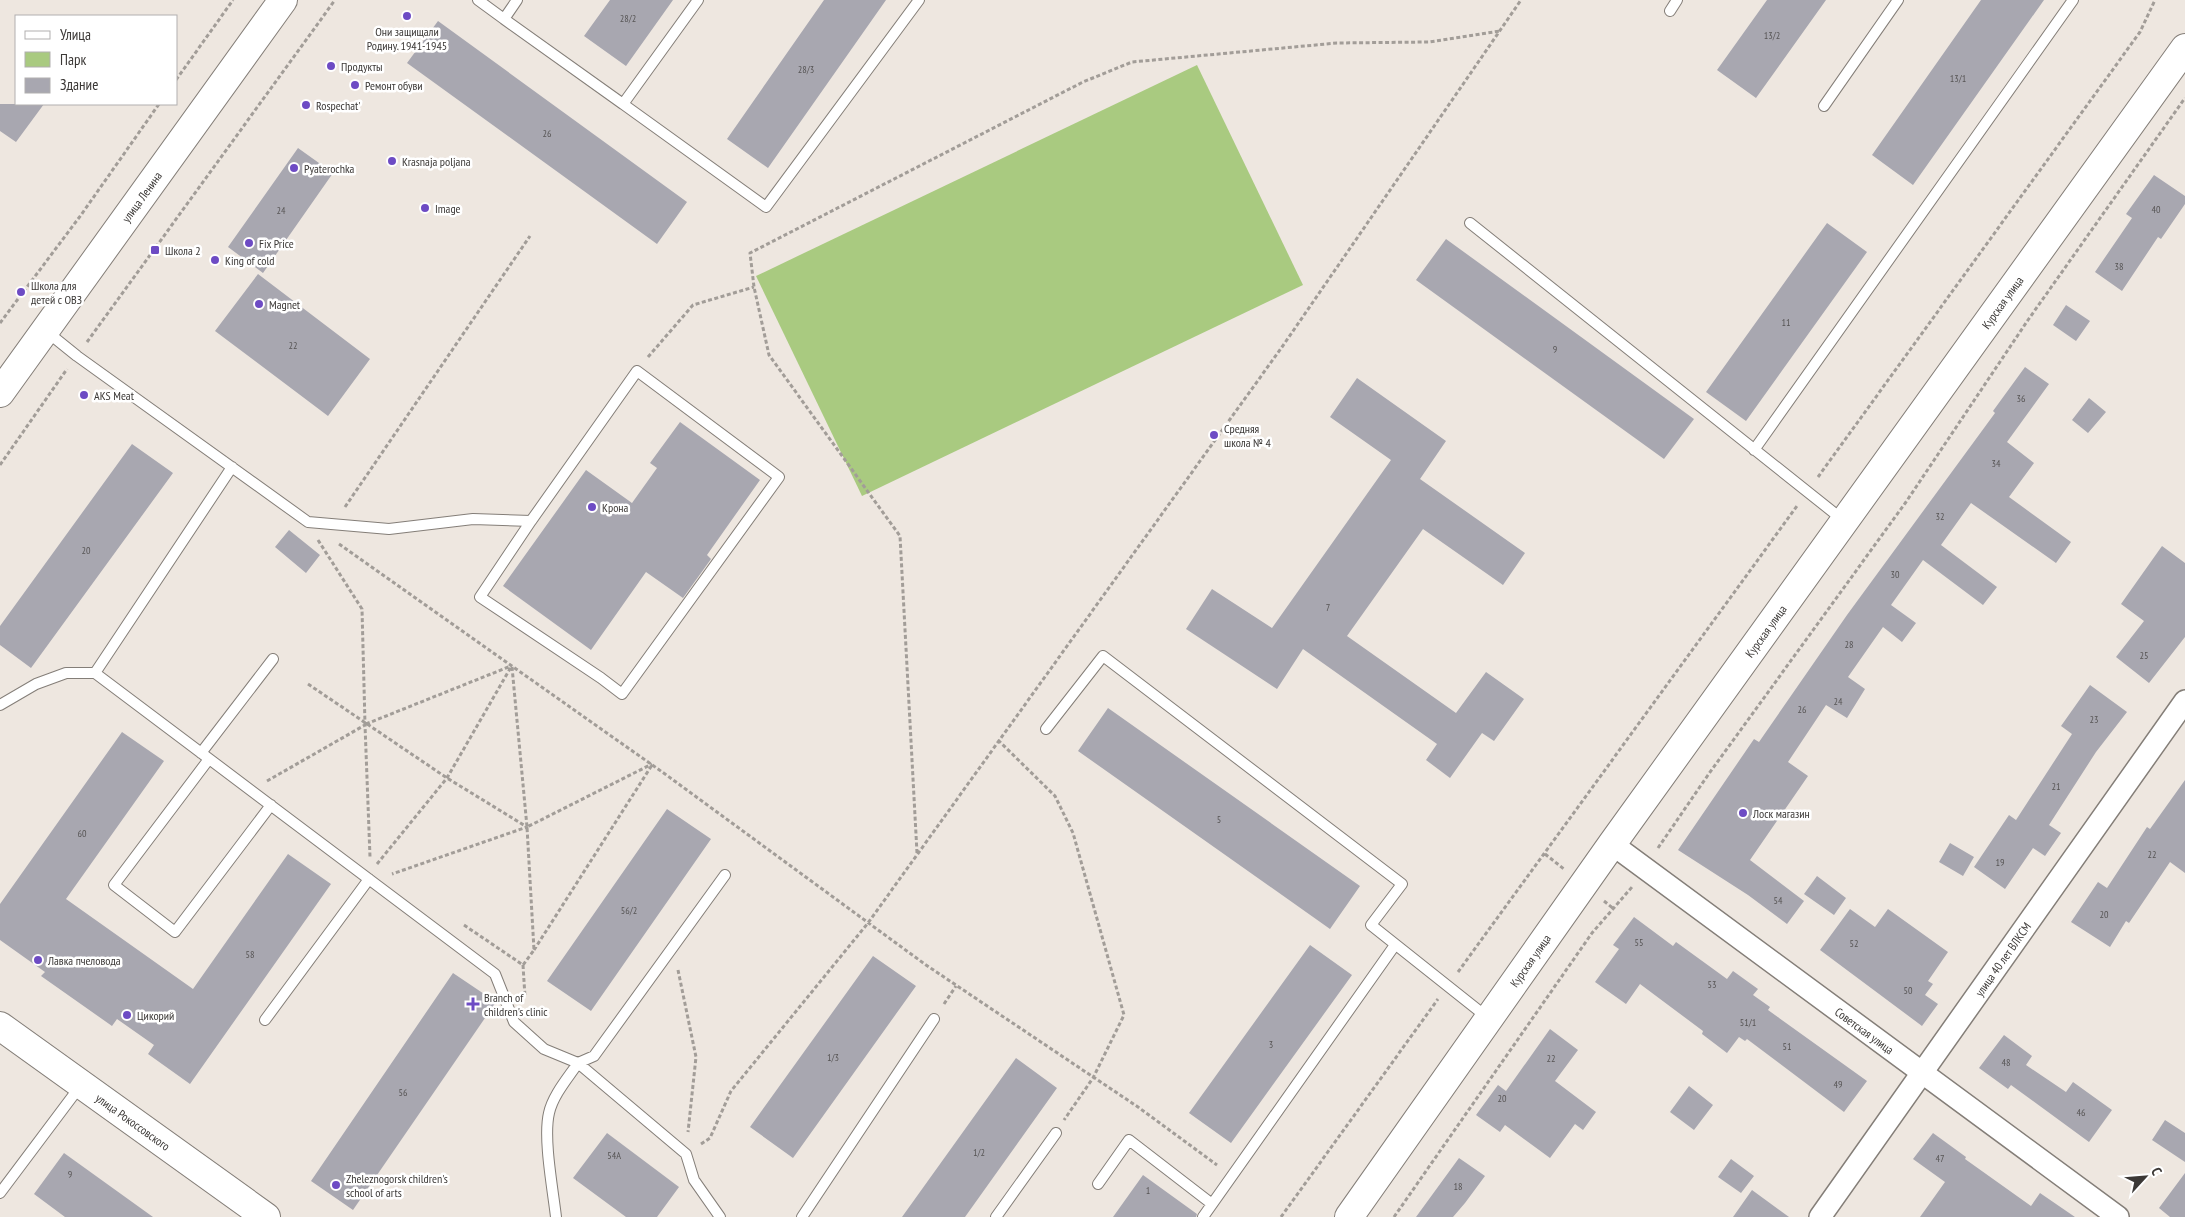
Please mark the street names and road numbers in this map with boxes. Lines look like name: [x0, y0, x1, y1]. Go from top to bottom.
street label: улица Ленина: [118, 168, 165, 225]
street label: Курская улица: [1978, 273, 2026, 331]
street label: Курская улица: [1741, 602, 1789, 660]
street label: улица 40 лет ВЛКСМ: [1971, 919, 2034, 999]
street label: Курская улица: [1506, 931, 1554, 990]
street label: Советская улица: [1832, 1004, 1897, 1057]
street label: улица Рокоссовского: [93, 1090, 173, 1153]

